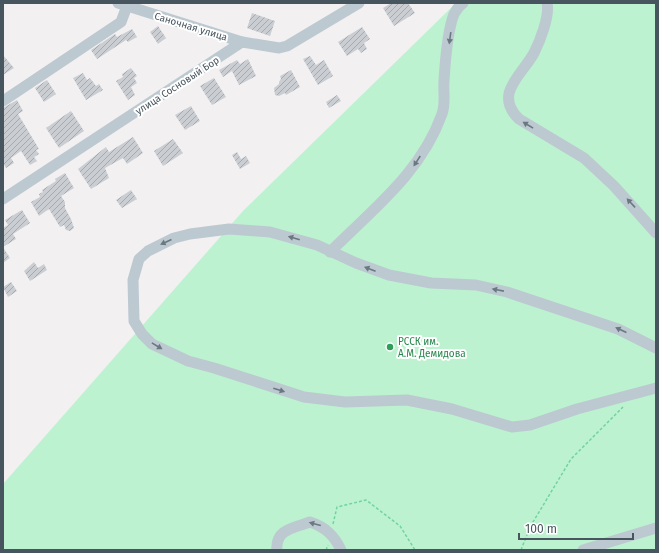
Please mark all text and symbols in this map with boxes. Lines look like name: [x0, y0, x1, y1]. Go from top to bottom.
street label: Саночная улица: [153, 10, 229, 44]
one-way arrow: [447, 32, 453, 44]
street label: улица Сосновый Бор: [133, 54, 222, 117]
one-way arrow: [523, 121, 533, 129]
one-way arrow: [413, 155, 420, 167]
one-way arrow: [626, 198, 635, 208]
one-way arrow: [287, 235, 300, 241]
one-way arrow: [161, 239, 172, 245]
one-way arrow: [364, 266, 376, 272]
one-way arrow: [492, 287, 504, 293]
one-way arrow: [615, 327, 627, 333]
place label: РССК им. А.М. Демидова: [398, 336, 466, 360]
marker: РССК им. А.М. Демидова: [385, 342, 395, 352]
one-way arrow: [151, 343, 163, 350]
one-way arrow: [273, 387, 285, 393]
scale bar: [519, 515, 633, 541]
one-way arrow: [308, 521, 320, 527]
text: 100 m: [525, 522, 557, 536]

